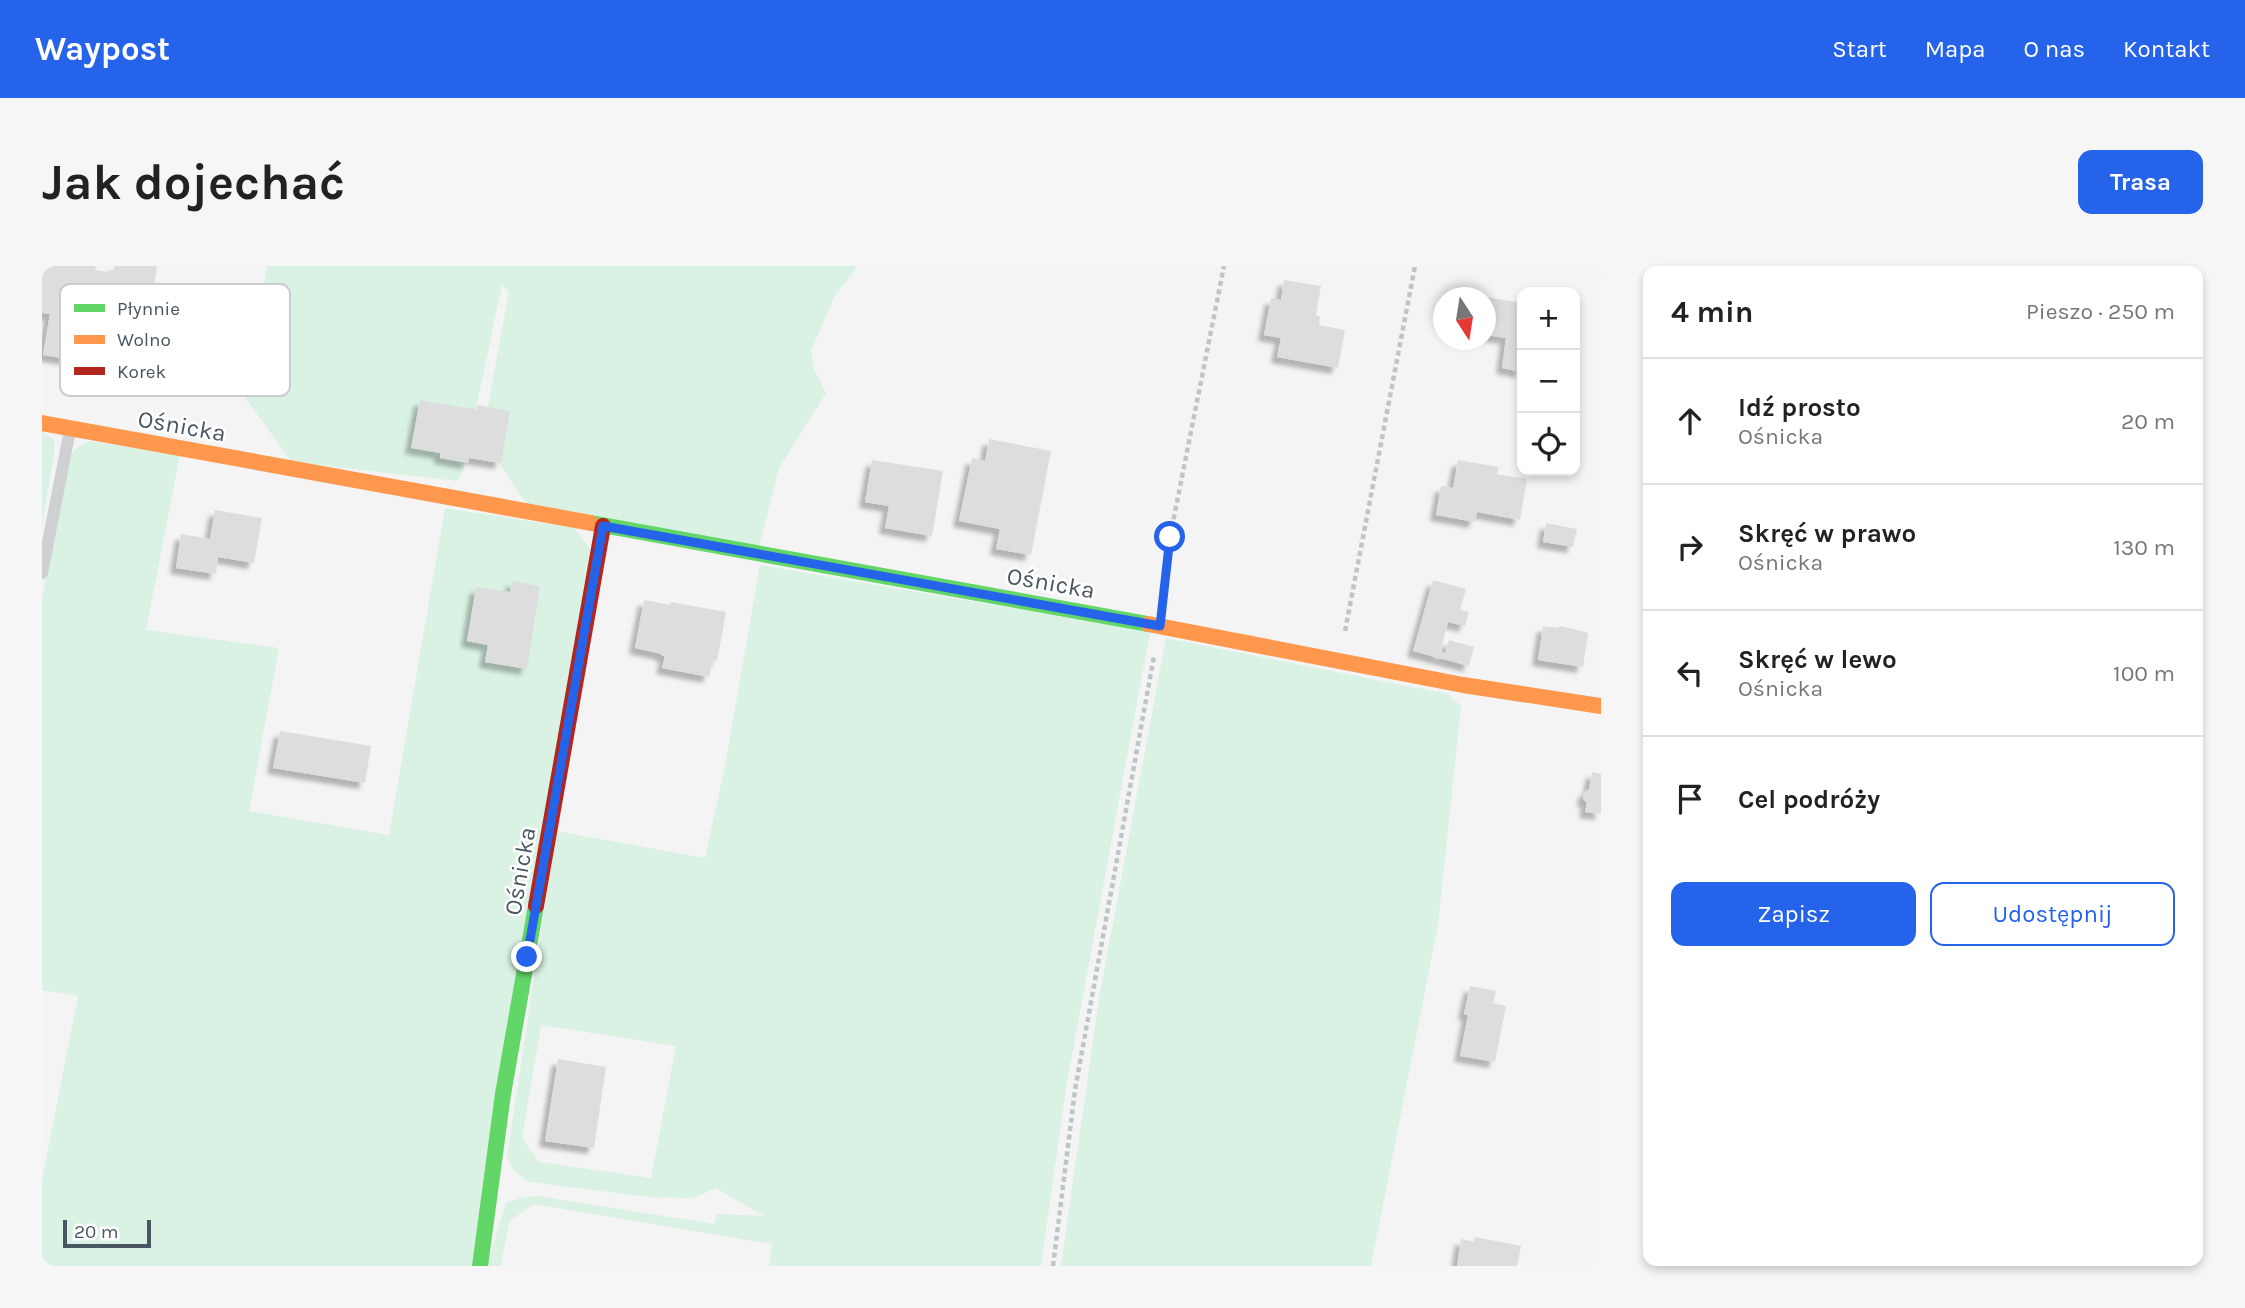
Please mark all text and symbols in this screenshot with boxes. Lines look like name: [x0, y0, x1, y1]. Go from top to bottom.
text: Waypost: [35, 30, 170, 68]
text: Start: [1832, 35, 1887, 63]
text: Mapa: [1925, 35, 1986, 63]
text: O nas: [2024, 35, 2085, 63]
text: Kontakt: [2123, 35, 2210, 63]
button: Trasa: [2078, 150, 2203, 214]
text: Jak dojechać: [42, 154, 345, 211]
legend: [60, 284, 290, 396]
north arrow: [1433, 287, 1496, 350]
map controls: [1517, 287, 1580, 476]
button: +: [1517, 287, 1580, 350]
text: 4 min: [1671, 294, 1753, 330]
text: Płynnie: [117, 298, 180, 320]
text: Pieszo · 250 m: [2026, 298, 2175, 325]
text: Wolno: [117, 329, 171, 351]
button: −: [1517, 350, 1580, 413]
text: Korek: [117, 361, 167, 383]
text: Idź prosto: [1738, 392, 1861, 423]
icon: ahead: [1671, 402, 1709, 440]
street label: Ośnicka: [136, 404, 228, 448]
text: 20 m: [2121, 408, 2175, 435]
button: locate: [1517, 413, 1580, 476]
text: Ośnicka: [1738, 423, 1823, 450]
text: Skręć w prawo: [1738, 518, 1916, 549]
route start: [1154, 521, 1185, 552]
icon: right: [1671, 528, 1709, 566]
text: 130 m: [2113, 534, 2175, 561]
text: Ośnicka: [1738, 549, 1823, 576]
street label: Ośnicka: [1005, 561, 1097, 605]
text: Skręć w lewo: [1738, 644, 1897, 675]
icon: left: [1671, 654, 1709, 692]
text: 100 m: [2113, 660, 2175, 687]
text: Ośnicka: [1738, 675, 1823, 702]
icon: arrive: [1671, 780, 1709, 818]
text: Cel podróży: [1738, 784, 1880, 815]
street label: Ośnicka: [498, 825, 542, 917]
button: Zapisz: [1671, 882, 1916, 946]
button: Udostępnij: [1930, 882, 2175, 946]
route end: [511, 941, 542, 972]
scale bar: [63, 1217, 150, 1249]
text: 20 m: [74, 1221, 119, 1243]

